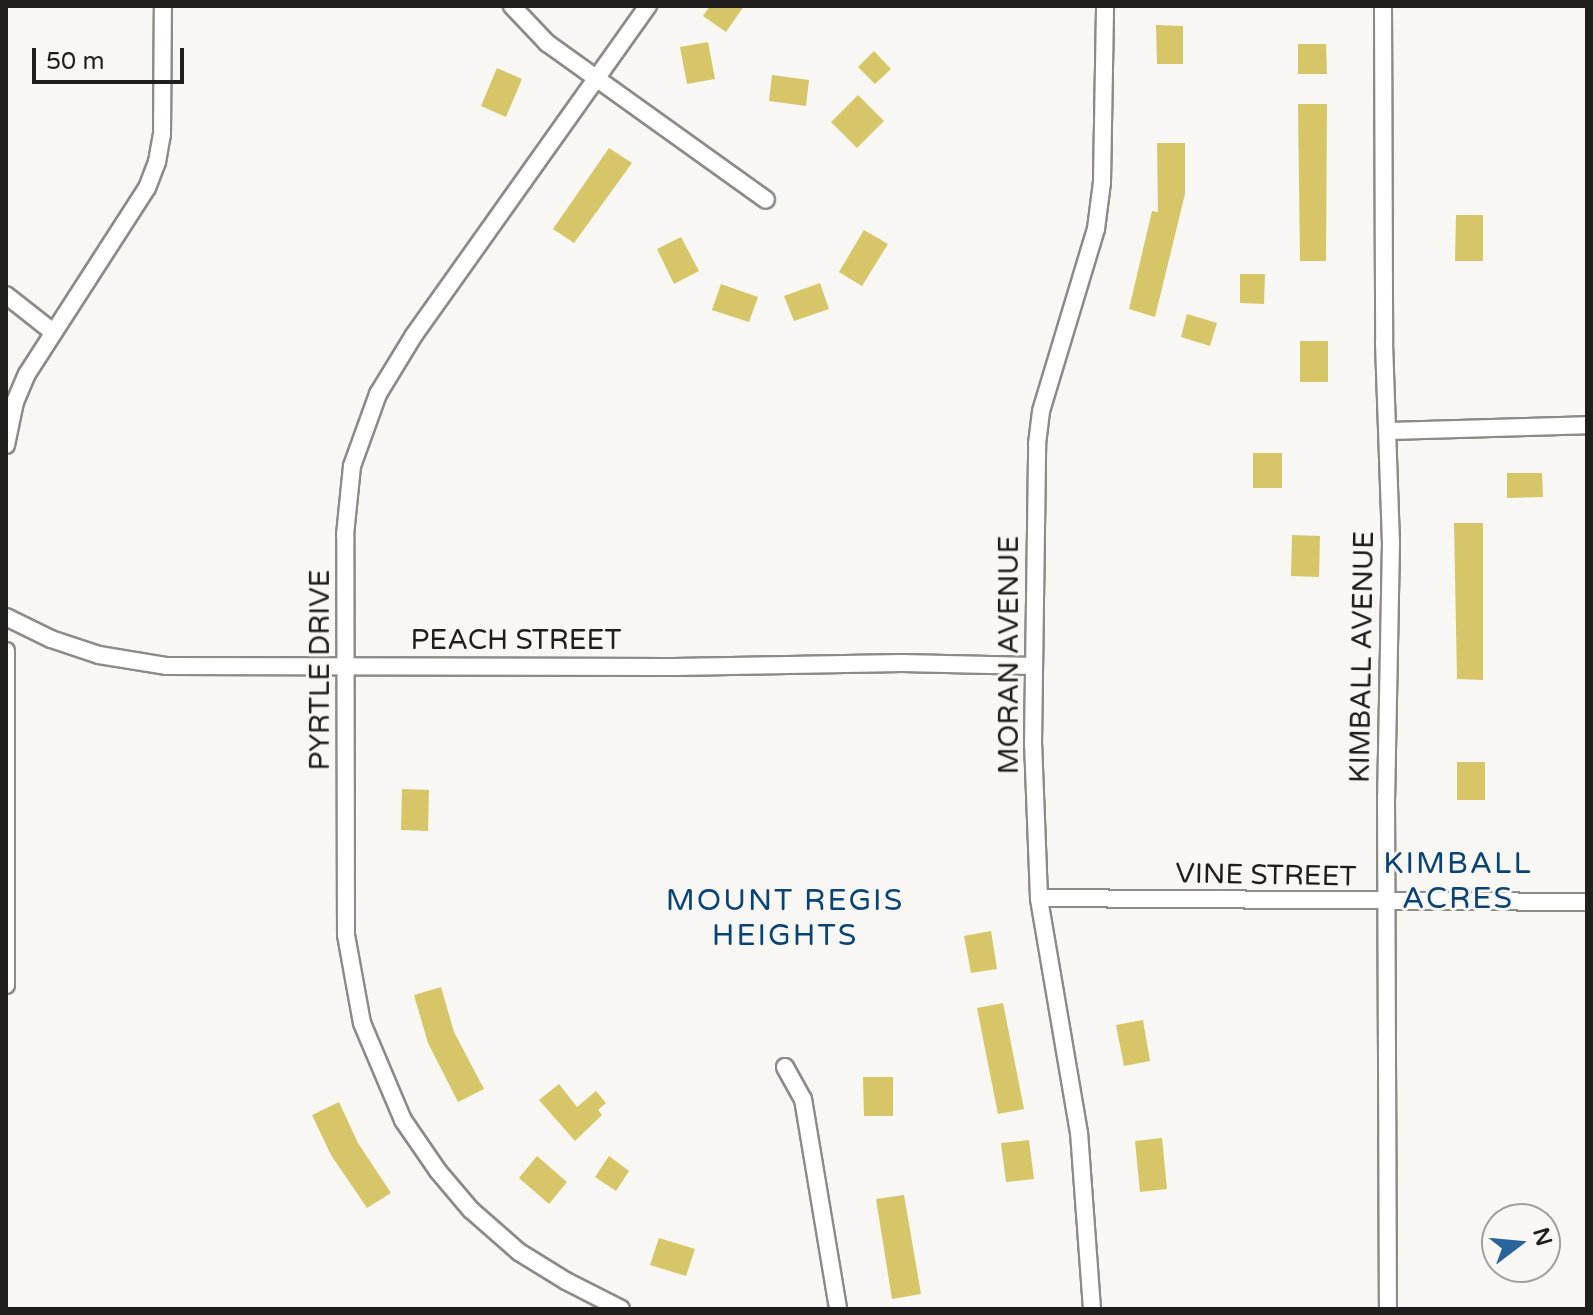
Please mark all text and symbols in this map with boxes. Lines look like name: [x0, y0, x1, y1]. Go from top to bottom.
scale bar: [36, 32, 188, 82]
text: 50 m: [46, 47, 104, 76]
street label: KIMBALL AVENUE: [1343, 531, 1381, 783]
street label: MORAN AVENUE: [992, 536, 1026, 774]
street label: PYRTLE DRIVE: [303, 569, 337, 771]
street label: PEACH STREET: [410, 623, 622, 657]
district label: KIMBALL ACRES: [1383, 846, 1533, 916]
street label: VINE STREET: [1175, 857, 1357, 893]
district label: MOUNT REGIS HEIGHTS: [666, 883, 904, 954]
north arrow: [1481, 1203, 1561, 1283]
text: N: [1527, 1225, 1557, 1249]

